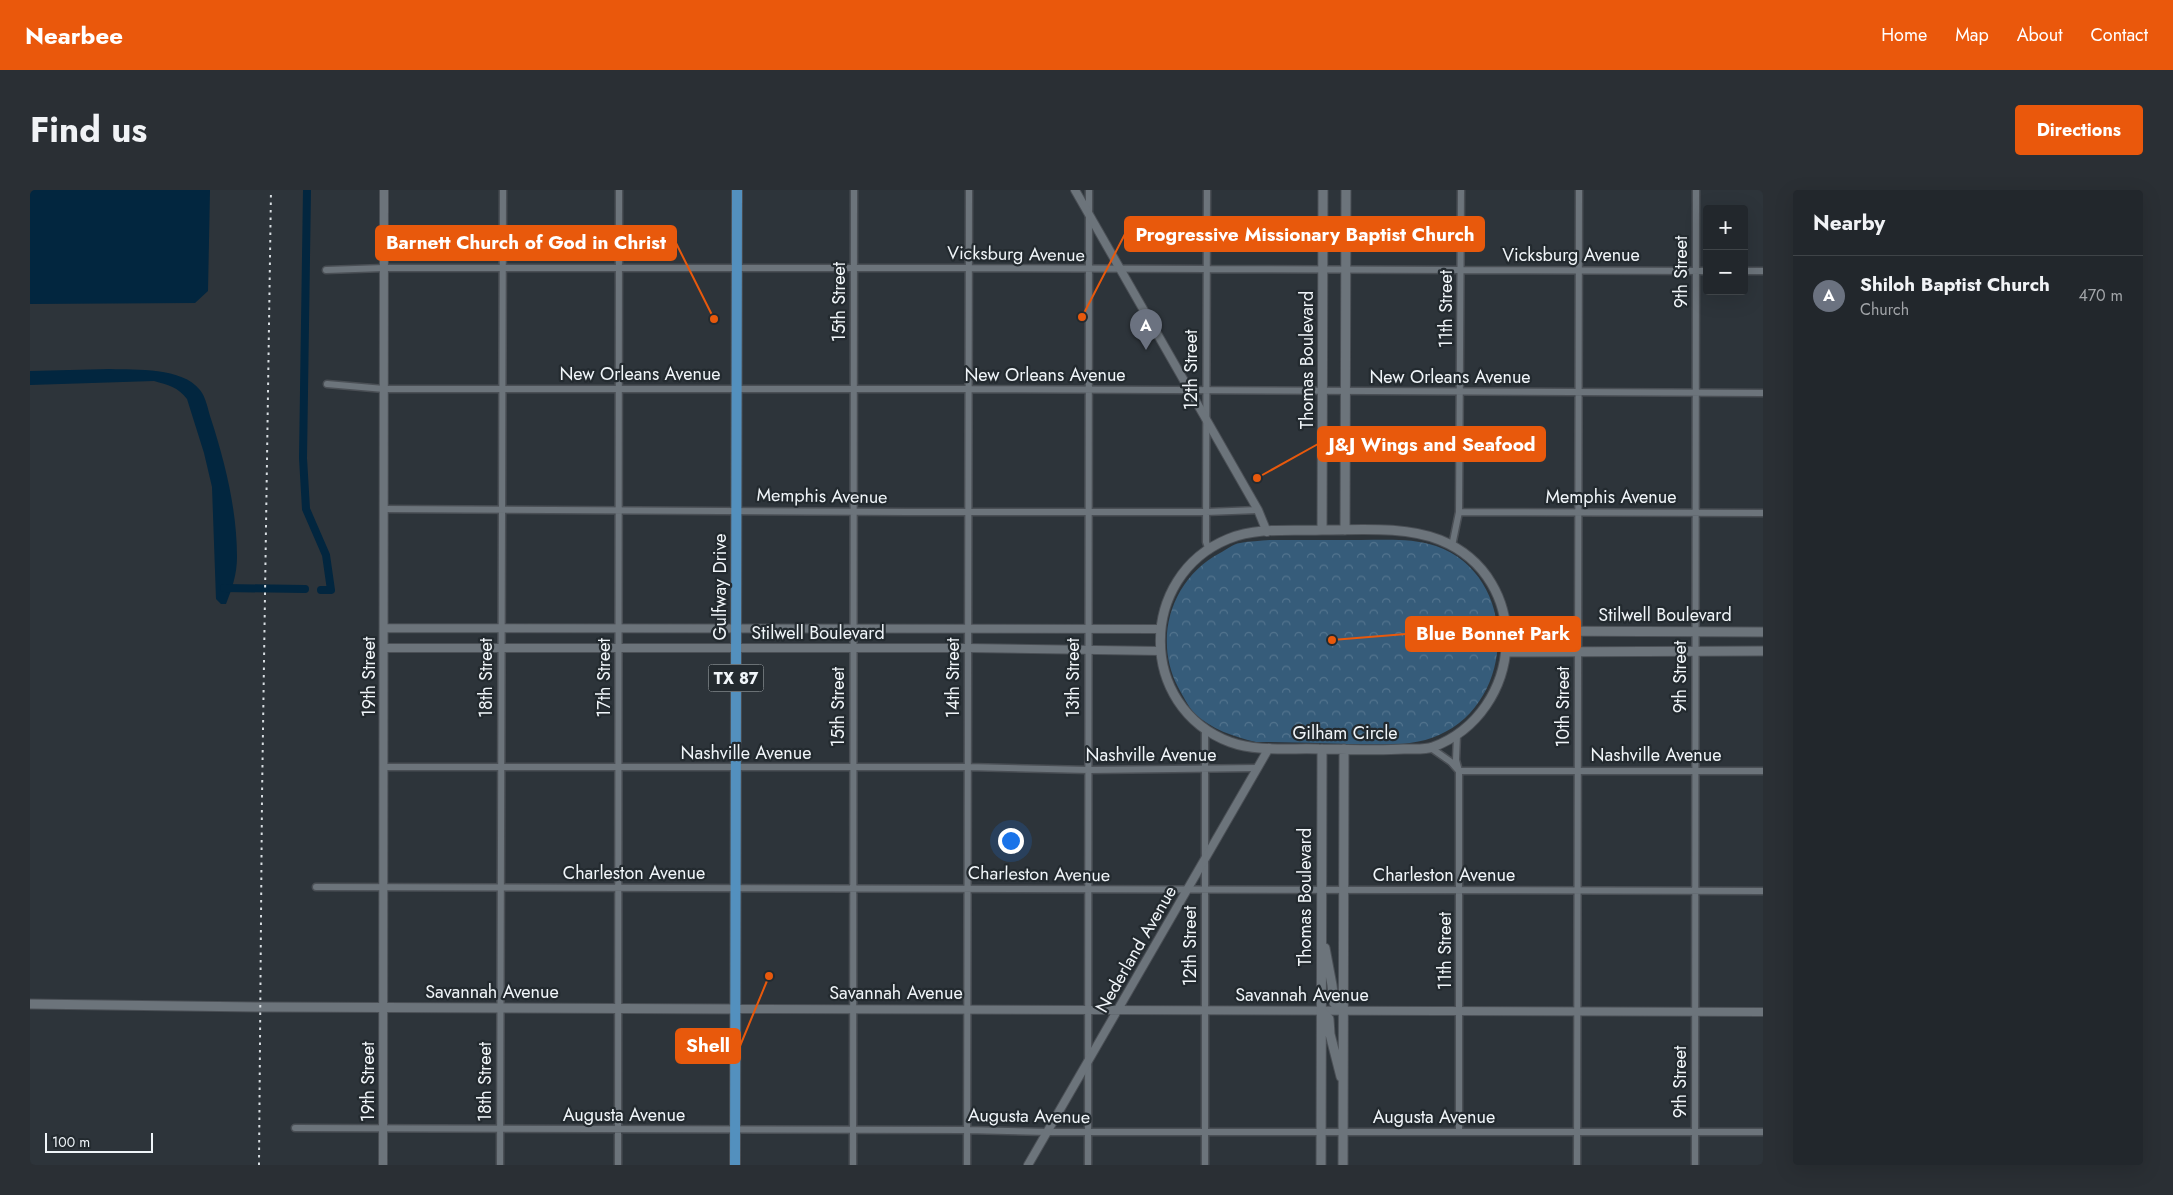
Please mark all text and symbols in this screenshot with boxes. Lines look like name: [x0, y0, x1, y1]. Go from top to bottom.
text: Nearbee: [25, 18, 123, 53]
text: Home: [1881, 22, 1927, 48]
text: Map: [1955, 22, 1989, 48]
text: About: [2017, 22, 2062, 48]
text: Contact: [2090, 22, 2148, 48]
text: Find us: [30, 105, 147, 155]
button: Directions: [2015, 105, 2143, 155]
map controls: [1703, 205, 1748, 295]
button: +: [1703, 205, 1748, 250]
text: Nearby: [1813, 208, 1885, 238]
callout: Progressive Missionary Baptist Church: [1125, 217, 1484, 251]
text: Progressive Missionary Baptist Church: [1135, 221, 1475, 248]
callout: Barnett Church of God in Christ: [376, 226, 676, 260]
text: Barnett Church of God in Christ: [386, 229, 666, 256]
street label: 9th Street: [1668, 235, 1694, 308]
street label: Vicksburg Avenue: [947, 240, 1085, 268]
street label: Vicksburg Avenue: [1502, 242, 1640, 268]
button: −: [1703, 250, 1748, 295]
street label: 15th Street: [826, 261, 852, 342]
street label: 11th Street: [1433, 269, 1459, 348]
text: Shiloh Baptist Church: [1860, 271, 2050, 298]
text: A: [1823, 284, 1835, 307]
text: 470 m: [2078, 284, 2123, 307]
street label: Thomas Boulevard: [1294, 291, 1320, 429]
text: Church: [1860, 298, 1909, 321]
pin: A: [1130, 309, 1162, 350]
street label: 12th Street: [1178, 329, 1204, 410]
street label: New Orleans Avenue: [559, 361, 721, 387]
street label: New Orleans Avenue: [964, 362, 1126, 388]
street label: New Orleans Avenue: [1369, 364, 1531, 390]
callout: J&J Wings and Seafood: [1318, 427, 1545, 461]
text: J&J Wings and Seafood: [1324, 431, 1536, 458]
street label: Memphis Avenue: [756, 482, 888, 510]
street label: Memphis Avenue: [1545, 484, 1677, 510]
street label: Gulfway Drive: [707, 534, 733, 640]
street label: Stilwell Boulevard: [1598, 602, 1732, 628]
callout: Blue Bonnet Park: [1406, 617, 1580, 651]
street label: Stilwell Boulevard: [751, 620, 885, 646]
text: Blue Bonnet Park: [1416, 620, 1570, 647]
street label: 19th Street: [356, 636, 382, 717]
street label: 18th Street: [473, 637, 499, 718]
street label: 17th Street: [591, 637, 617, 718]
street label: 14th Street: [940, 637, 966, 718]
street label: 13th Street: [1060, 637, 1086, 718]
street label: 9th Street: [1667, 640, 1693, 713]
road number: TX 87: [708, 664, 764, 692]
street label: 15th Street: [825, 666, 851, 747]
street label: 10th Street: [1550, 666, 1576, 748]
street label: Gilham Circle: [1292, 720, 1398, 746]
street label: Nashville Avenue: [681, 740, 811, 766]
street label: Nashville Avenue: [1086, 742, 1216, 768]
street label: Nashville Avenue: [1591, 742, 1721, 768]
your location: [998, 828, 1024, 854]
street label: Thomas Boulevard: [1292, 828, 1318, 966]
street label: Charleston Avenue: [563, 860, 705, 886]
street label: Charleston Avenue: [968, 860, 1110, 888]
street label: Charleston Avenue: [1373, 862, 1515, 888]
street label: Nederland Avenue: [1089, 881, 1183, 1017]
street label: 12th Street: [1177, 905, 1203, 986]
street label: 11th Street: [1432, 911, 1458, 990]
street label: Savannah Avenue: [425, 979, 559, 1005]
street label: Savannah Avenue: [829, 980, 963, 1006]
street label: Savannah Avenue: [1235, 982, 1369, 1008]
callout: Shell: [676, 1029, 740, 1063]
text: Shell: [686, 1032, 730, 1059]
street label: 19th Street: [355, 1041, 381, 1122]
street label: 18th Street: [472, 1041, 498, 1122]
street label: 9th Street: [1667, 1045, 1693, 1118]
street label: Augusta Avenue: [563, 1102, 685, 1128]
street label: Augusta Avenue: [968, 1102, 1090, 1130]
street label: Augusta Avenue: [1373, 1104, 1495, 1130]
scale bar: [45, 1130, 152, 1153]
text: 100 m: [52, 1132, 90, 1152]

